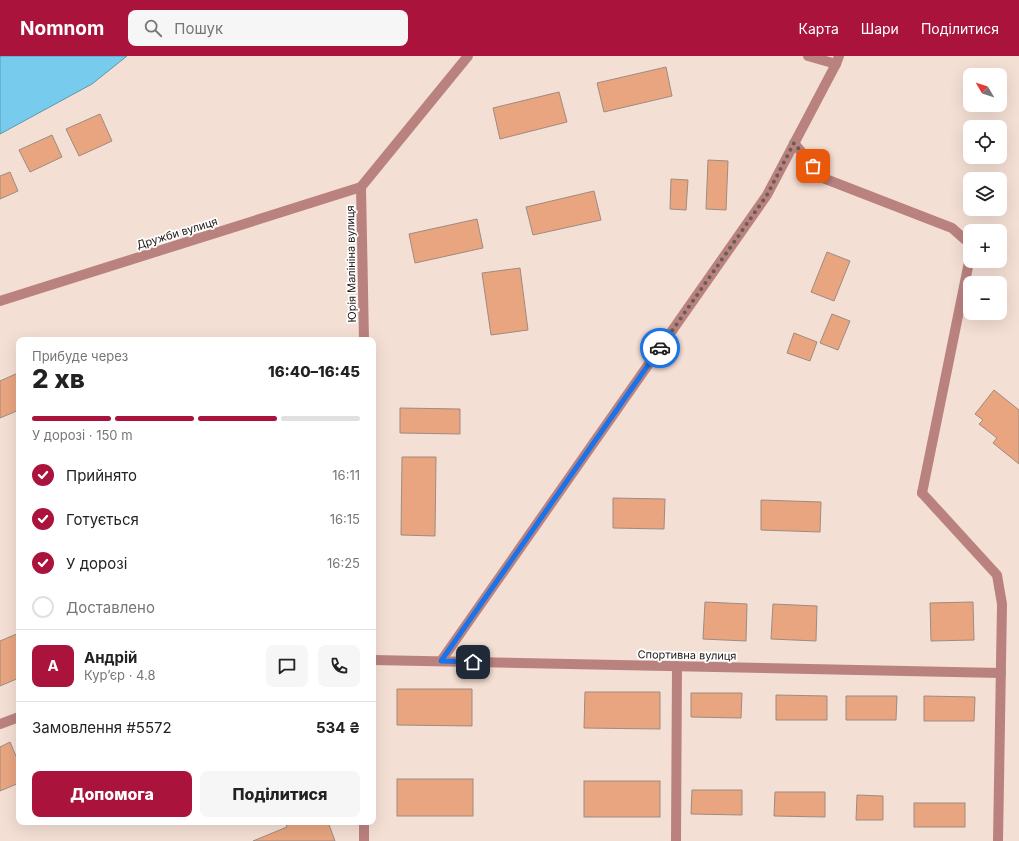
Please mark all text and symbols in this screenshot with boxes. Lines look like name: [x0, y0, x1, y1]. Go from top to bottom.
search box: [128, 10, 408, 46]
text: Nomnom: [20, 17, 104, 40]
icon: search: [142, 17, 164, 39]
text: Пошук: [174, 19, 223, 38]
text: Карта: [799, 20, 839, 37]
text: Шари: [861, 20, 899, 37]
text: Поділитися: [921, 20, 999, 37]
north arrow: [963, 68, 1007, 112]
map controls: [963, 68, 1007, 320]
button: locate: [963, 120, 1007, 164]
pin: [796, 149, 830, 183]
icon: bag: [802, 155, 824, 177]
button: layers: [963, 172, 1007, 216]
street label: Юрія Малініна вулиця: [343, 205, 359, 323]
street label: Дружби вулиця: [135, 214, 219, 252]
button: +: [963, 224, 1007, 268]
button: −: [963, 276, 1007, 320]
courier: [640, 328, 680, 368]
icon: car: [649, 337, 671, 359]
text: Прибуде через: [32, 348, 128, 364]
text: 16:40–16:45: [268, 362, 360, 381]
text: 2 хв: [32, 363, 85, 394]
text: У дорозі · 150 m: [32, 427, 133, 443]
icon: check: [32, 464, 54, 486]
text: Прийнято: [66, 466, 137, 485]
text: 16:11: [332, 467, 360, 483]
icon: check: [32, 508, 54, 530]
text: Готується: [66, 510, 139, 529]
text: 16:15: [330, 511, 360, 527]
icon: check: [32, 552, 54, 574]
text: У дорозі: [66, 554, 127, 573]
text: 16:25: [327, 555, 360, 571]
text: Доставлено: [66, 598, 155, 617]
button: chat: [266, 645, 308, 687]
button: phone: [318, 645, 360, 687]
pin: [456, 645, 490, 679]
street label: Спортивна вулиця: [637, 647, 737, 663]
text: Андрій: [84, 648, 137, 667]
icon: home: [462, 651, 484, 673]
text: А: [47, 656, 59, 675]
text: Кур’єр · 4.8: [84, 667, 156, 683]
text: Замовлення #5572: [32, 718, 172, 737]
text: 534 ₴: [316, 718, 360, 737]
button: Допомога: [32, 771, 192, 817]
button: Поділитися: [200, 771, 360, 817]

